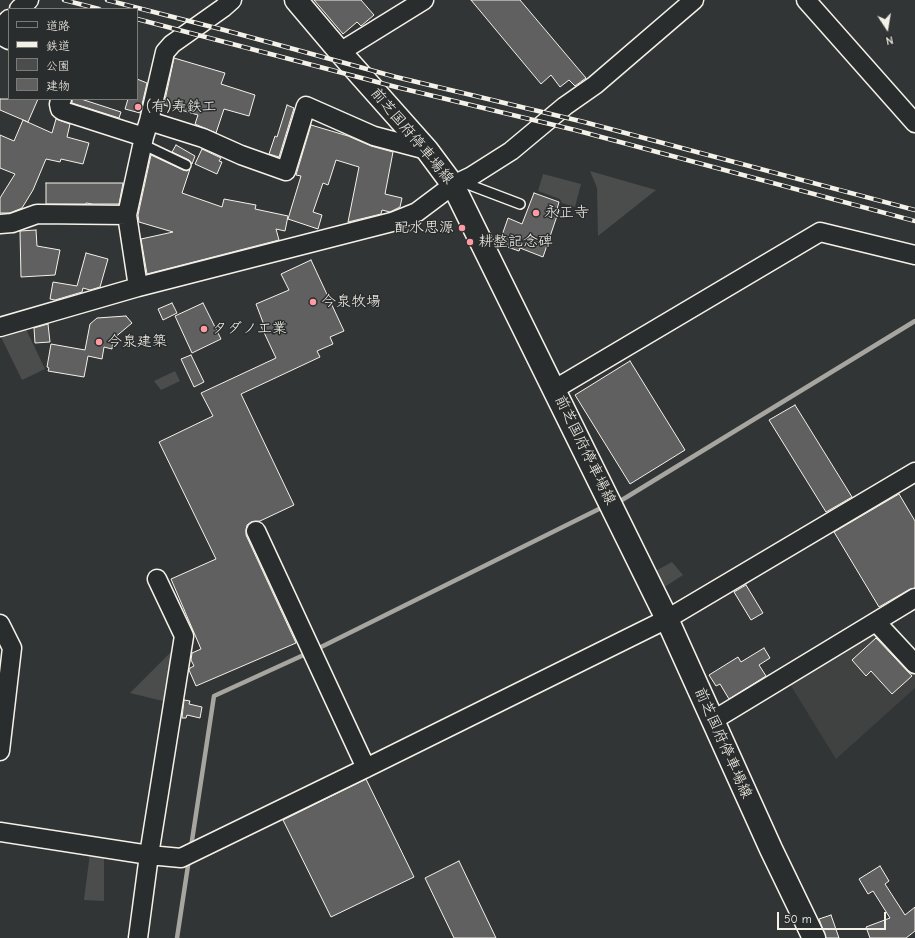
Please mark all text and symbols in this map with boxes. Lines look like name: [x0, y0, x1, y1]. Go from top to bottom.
legend: [8, 8, 138, 100]
north arrow: [867, 8, 907, 48]
text: 道路: [46, 19, 70, 33]
text: N: [885, 33, 894, 47]
text: 鉄道: [46, 39, 70, 53]
text: 公園: [46, 59, 70, 73]
text: 建物: [46, 79, 70, 93]
street label: 前芝国府停車場線: [367, 84, 457, 188]
place label: (有)寿鉄工: [146, 98, 216, 116]
marker: (有)寿鉄工: [133, 102, 143, 112]
place label: 永正寺: [544, 204, 589, 222]
marker: 永正寺: [531, 208, 541, 218]
place label: 配水思源: [394, 219, 454, 237]
marker: 配水思源: [457, 223, 467, 233]
place label: 耕整記念碑: [478, 233, 553, 251]
marker: 耕整記念碑: [465, 237, 475, 247]
place label: 今泉牧場: [321, 293, 381, 311]
marker: 今泉牧場: [308, 297, 318, 307]
place label: タダノ工業: [212, 320, 287, 338]
marker: タダノ工業: [199, 324, 209, 334]
place label: 今泉建築: [107, 333, 167, 351]
marker: 今泉建築: [94, 337, 104, 347]
street label: 前芝国府停車場線: [551, 392, 619, 508]
street label: 前芝国府停車場線: [690, 685, 756, 801]
scale bar: [779, 904, 888, 930]
text: 50 m: [784, 912, 812, 926]

